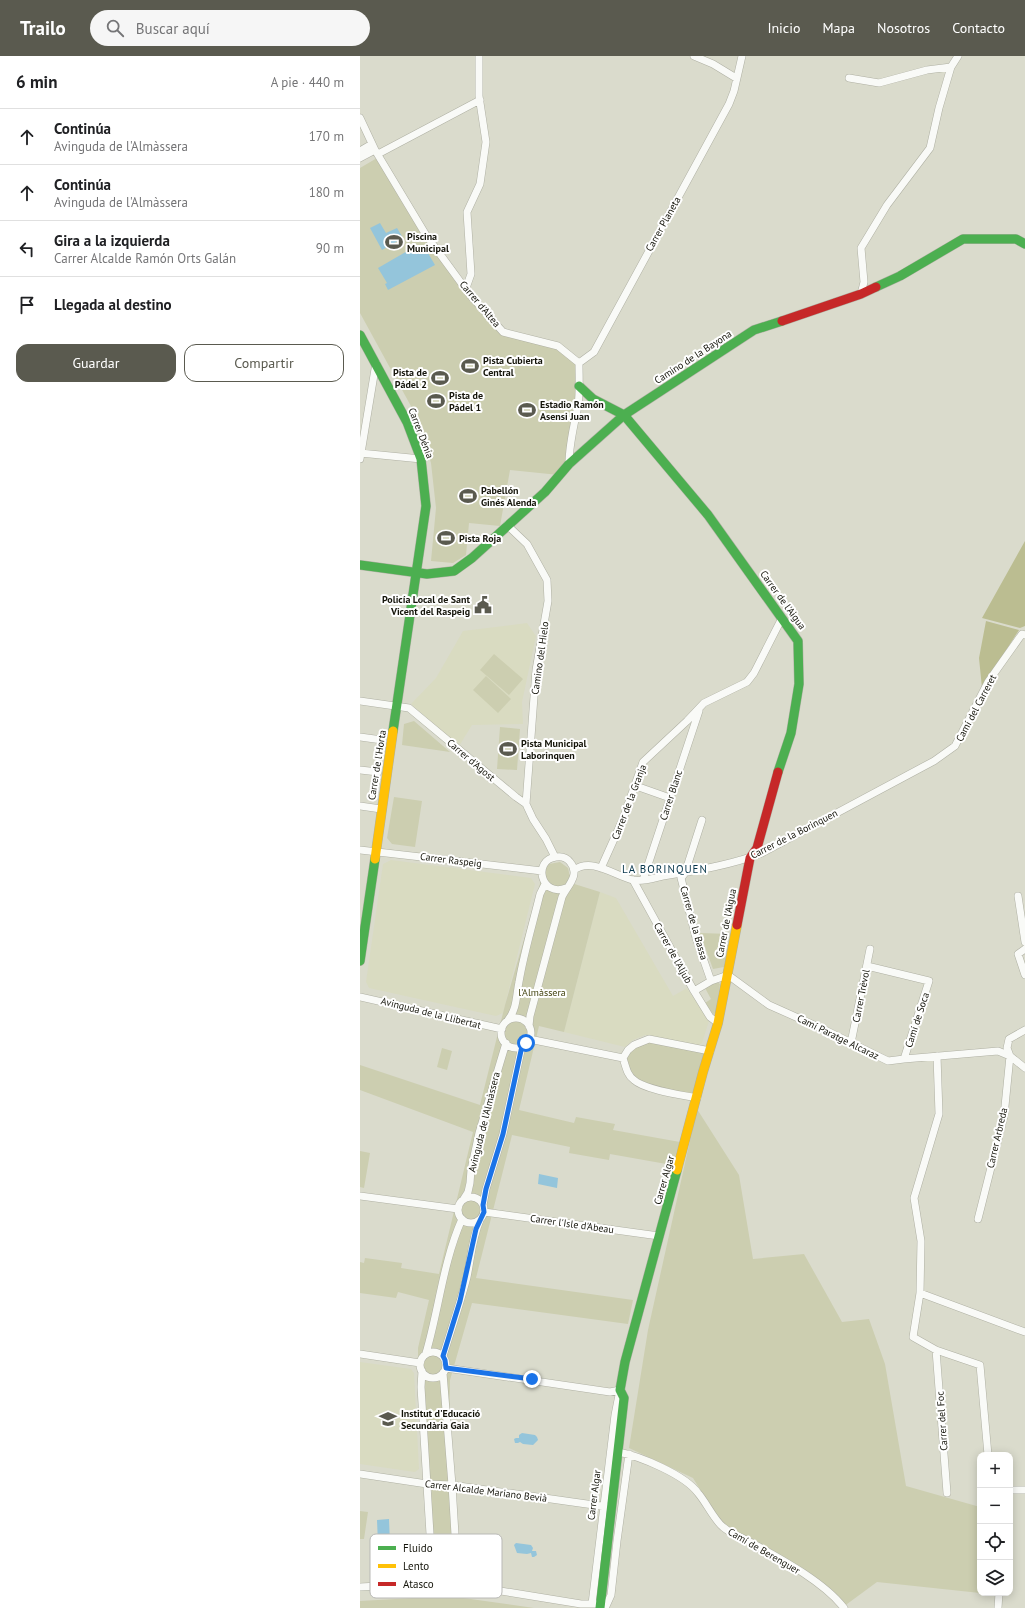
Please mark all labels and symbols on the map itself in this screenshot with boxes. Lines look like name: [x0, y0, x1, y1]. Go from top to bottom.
street label: Carrer Planeta: [643, 194, 683, 254]
place label: Piscina Municipal: [407, 230, 449, 255]
sports icon: Piscina Municipal: [384, 232, 404, 252]
street label: Carrer d'Altea: [457, 278, 503, 330]
street label: Camino de la Bayona: [652, 327, 734, 387]
place label: Pista Cubierta Central: [483, 354, 543, 379]
sports icon: Pista Cubierta Central: [460, 356, 480, 376]
place label: Pista de Pádel 2: [393, 366, 427, 391]
sports icon: Pista de Pádel 2: [430, 368, 450, 388]
place label: Pista de Pádel 1: [449, 389, 483, 414]
sports icon: Pista de Pádel 1: [426, 391, 446, 411]
place label: Estadio Ramón Asensi Juan: [540, 398, 604, 423]
sports icon: Estadio Ramón Asensi Juan: [517, 400, 537, 420]
street label: Carrer Dénia: [405, 406, 437, 460]
place label: Pabellón Ginés Alenda: [481, 484, 537, 509]
sports icon: Pabellón Ginés Alenda: [458, 486, 478, 506]
sports icon: Pista Roja: [436, 528, 456, 548]
place label: Pista Roja: [459, 532, 501, 545]
street label: Carrer de l'Aigua: [757, 568, 809, 632]
place label: Policía Local de Sant Vicent del Raspeig: [382, 593, 470, 618]
public building icon: Policía Local de Sant Vicent del Raspeig: [473, 595, 493, 615]
street label: Camino del Hielo: [528, 621, 552, 695]
street label: Camí del Carreret: [953, 672, 999, 744]
street label: Carrer de l'Horta: [365, 729, 389, 801]
street label: Carrer d'Agost: [444, 736, 498, 784]
place label: Pista Municipal Laborinquen: [521, 737, 587, 762]
sports icon: Pista Municipal Laborinquen: [498, 739, 518, 759]
street label: Carrer de la Granja: [609, 762, 649, 842]
street label: Carrer Blanc: [657, 768, 685, 822]
street label: Carrer de la Borinquen: [748, 806, 840, 862]
street label: Carrer Raspeig: [419, 850, 483, 870]
district label: LA BORINQUEN: [622, 862, 708, 876]
street label: Carrer de la Bassa: [677, 885, 711, 962]
street label: Carrer de l'Aigua: [713, 888, 739, 958]
street label: Carrer de l'Aljub: [651, 920, 695, 986]
street label: Carrer Trèvol: [849, 968, 873, 1024]
park label: l'Almàssera: [518, 986, 566, 999]
street label: Camí de Soca: [902, 991, 932, 1049]
street label: Avinguda de la Llibertat: [380, 994, 483, 1032]
street label: Camí Paratge Alcaraz: [795, 1011, 881, 1063]
route start: [517, 1034, 535, 1052]
street label: Avinguda de l'Almàssera: [465, 1070, 503, 1174]
street label: Carrer Arbreda: [984, 1106, 1010, 1169]
street label: Carrer Algar: [651, 1153, 677, 1206]
street label: Carrer l'Isle d'Abeau: [529, 1212, 615, 1236]
route end: [523, 1370, 541, 1388]
street label: Carrer del Foc: [933, 1390, 951, 1451]
place label: Institut d'Educació Secundària Gaia: [401, 1407, 481, 1432]
school or university icon: Institut d'Educació Secundària Gaia: [378, 1409, 398, 1429]
street label: Carrer Algar: [584, 1468, 604, 1521]
street label: Carrer Alcalde Mariano Bevià: [424, 1477, 548, 1505]
street label: Camí de Berenguer: [726, 1525, 803, 1577]
legend: [370, 1534, 502, 1598]
text: Fluido: [403, 1541, 433, 1555]
text: Lento: [403, 1559, 429, 1573]
text: Atasco: [403, 1577, 434, 1591]

